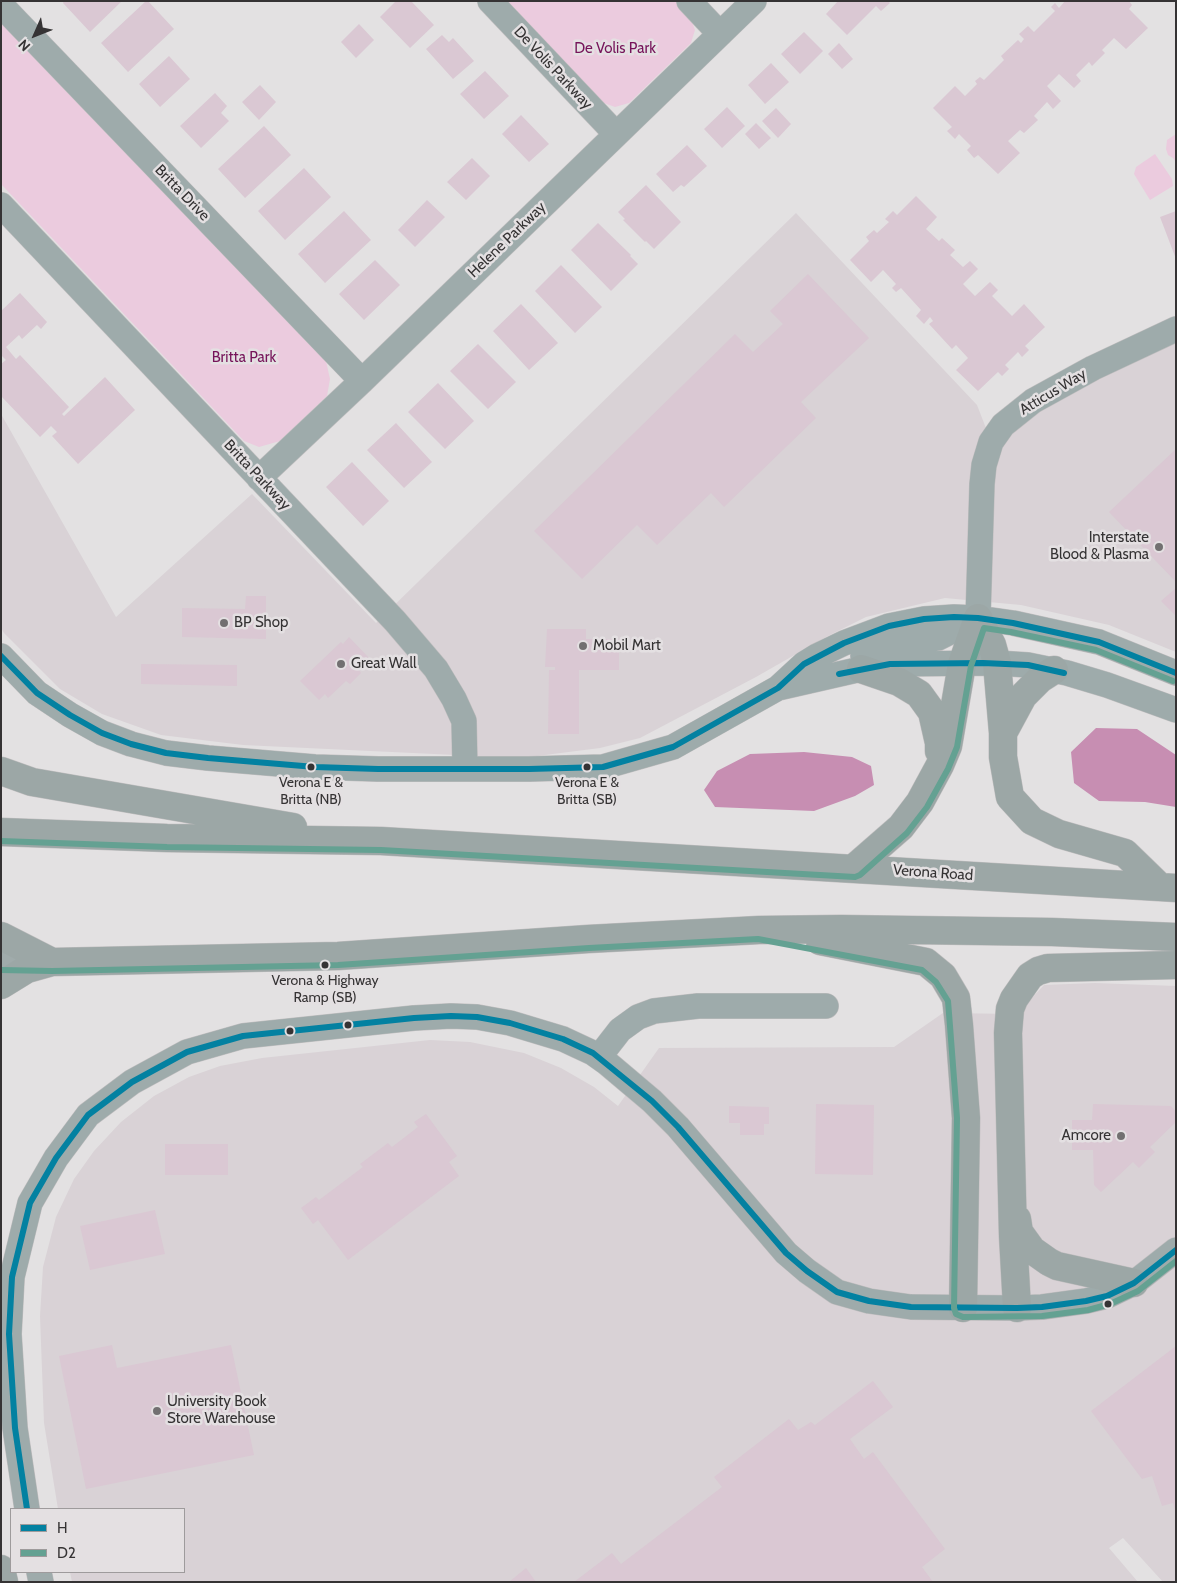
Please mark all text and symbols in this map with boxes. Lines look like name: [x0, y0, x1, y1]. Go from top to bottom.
north arrow: [10, 10, 60, 60]
street label: De Volis Parkway: [510, 23, 596, 113]
text: N: [14, 36, 34, 55]
park label: De Volis Park: [574, 40, 656, 58]
street label: Britta Drive: [151, 161, 213, 225]
street label: Helene Parkway: [464, 198, 550, 282]
park label: Britta Park: [212, 349, 276, 367]
street label: Atticus Way: [1016, 365, 1090, 419]
street label: Britta Parkway: [220, 436, 294, 514]
place label: Interstate Blood & Plasma: [1050, 529, 1149, 564]
marker: Interstate Blood & Plasma: [1153, 541, 1165, 553]
place label: BP Shop: [234, 614, 288, 632]
marker: BP Shop: [218, 617, 230, 629]
place label: Mobil Mart: [593, 637, 661, 655]
marker: Mobil Mart: [577, 640, 589, 652]
place label: Great Wall: [351, 655, 417, 673]
marker: Great Wall: [335, 658, 347, 670]
marker: Verona E & Britta (NB): [306, 762, 316, 772]
marker: Verona E & Britta (SB): [582, 762, 592, 772]
place label: Verona E & Britta (NB): [279, 775, 343, 808]
place label: Verona E & Britta (SB): [555, 775, 619, 808]
street label: Verona Road: [892, 861, 974, 885]
marker: Verona & Highway Ramp (SB): [320, 960, 330, 970]
place label: Verona & Highway Ramp (SB): [272, 973, 378, 1006]
unlabelled marker: [343, 1020, 353, 1030]
unlabelled marker: [285, 1026, 295, 1036]
place label: Amcore: [1061, 1127, 1111, 1145]
marker: Amcore: [1115, 1130, 1127, 1142]
unlabelled marker: [1103, 1299, 1113, 1309]
place label: University Book Store Warehouse: [167, 1393, 276, 1428]
marker: University Book Store Warehouse: [151, 1405, 163, 1417]
legend: [10, 1508, 185, 1573]
text: H: [57, 1519, 68, 1537]
text: D2: [57, 1544, 76, 1562]

